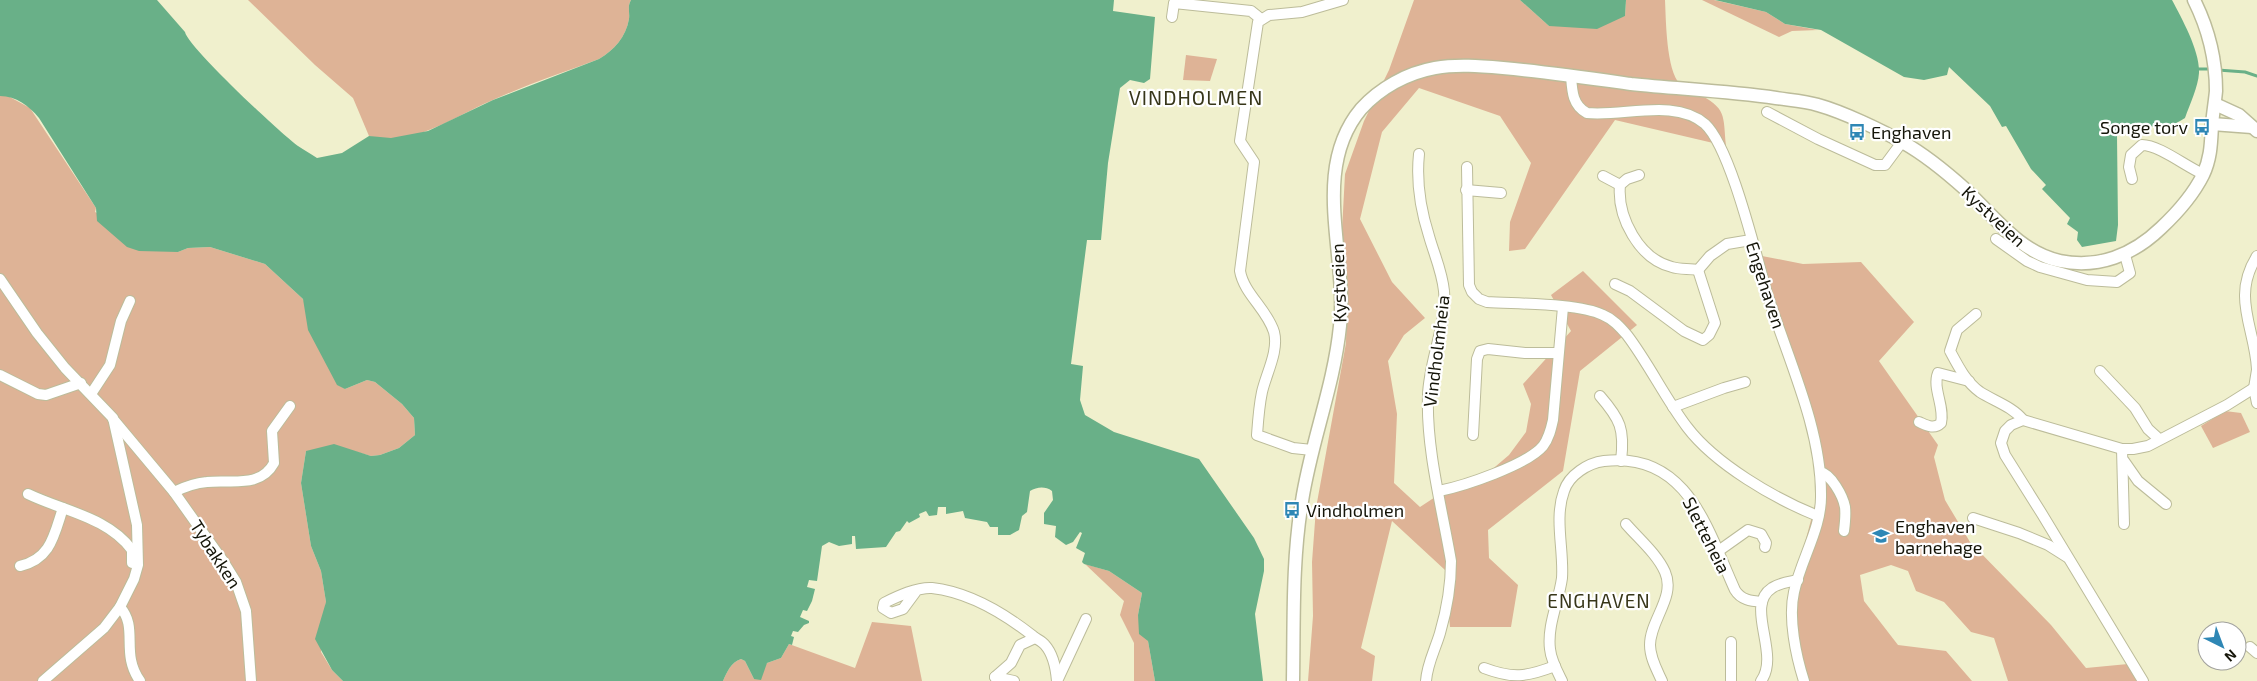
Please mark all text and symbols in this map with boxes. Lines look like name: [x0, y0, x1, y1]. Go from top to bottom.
district label: VINDHOLMEN: [1129, 85, 1263, 109]
place label: Songe torv: [2100, 116, 2188, 138]
bus stop icon: Songe torv: [2192, 117, 2212, 137]
place label: Enghaven: [1871, 121, 1951, 143]
bus stop icon: Enghaven: [1847, 122, 1867, 142]
street label: Kystveien: [1957, 181, 2031, 251]
street label: Engehaven: [1742, 239, 1790, 331]
street label: Kystveien: [1326, 243, 1350, 323]
street label: Vindholmheia: [1418, 294, 1454, 408]
street label: Sletteheia: [1678, 493, 1736, 577]
place label: Vindholmen: [1306, 499, 1404, 521]
bus stop icon: Vindholmen: [1282, 500, 1302, 520]
place label: Enghaven barnehage: [1895, 515, 1982, 558]
street label: Tybakken: [186, 516, 246, 592]
school or university icon: Enghaven barnehage: [1871, 526, 1891, 546]
district label: ENGHAVEN: [1547, 589, 1651, 612]
north arrow: [2197, 621, 2247, 671]
text: N: [2222, 646, 2240, 666]

